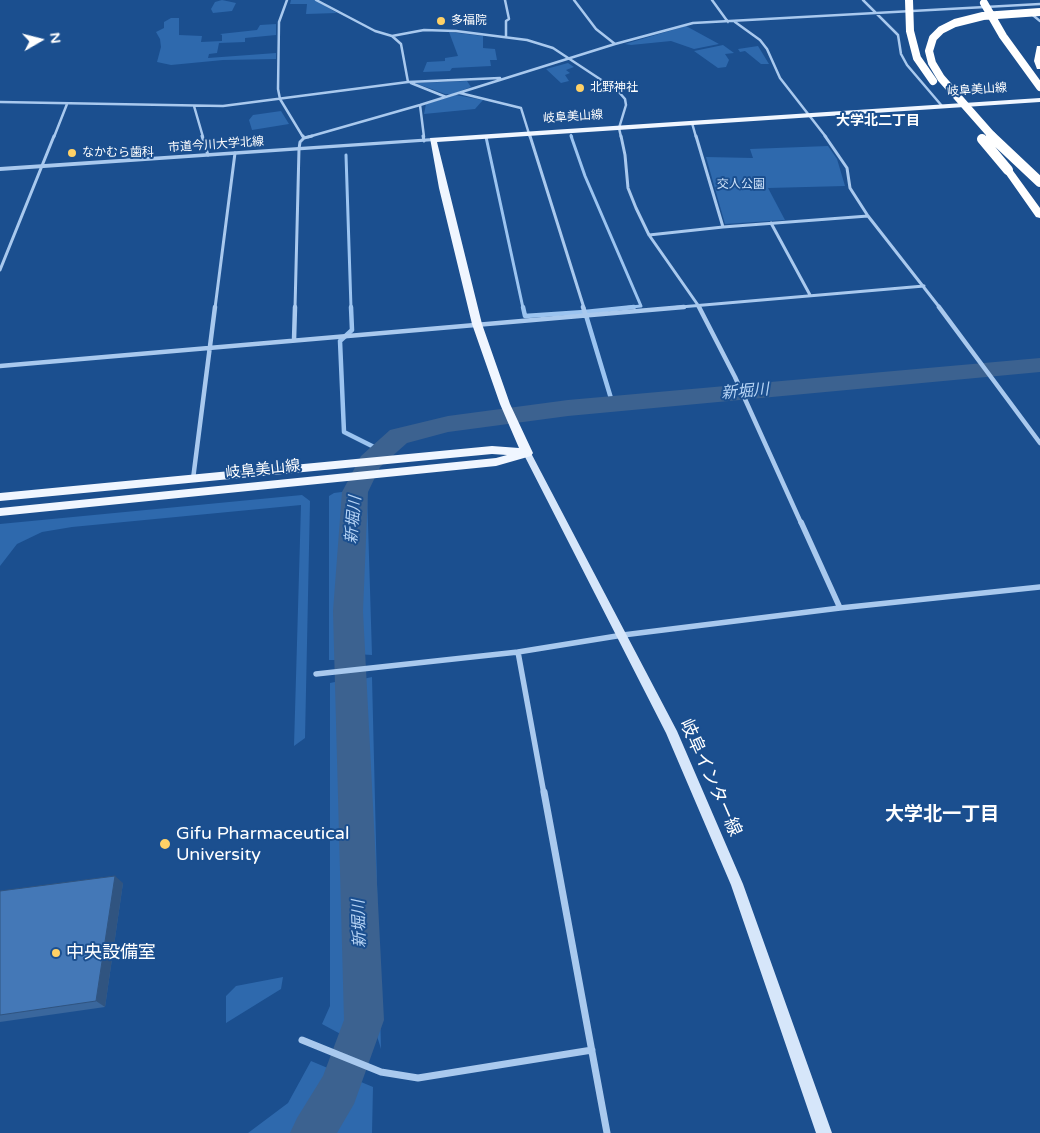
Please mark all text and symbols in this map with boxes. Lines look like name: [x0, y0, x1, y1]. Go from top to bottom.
place label: 多福院: [451, 14, 487, 28]
north arrow: [15, 15, 65, 65]
marker: 多福院: [435, 15, 447, 27]
text: N: [46, 31, 65, 45]
place label: 北野神社: [590, 81, 638, 95]
street label: 岐阜美山線: [947, 81, 1007, 99]
marker: 北野神社: [574, 82, 586, 94]
street label: 岐阜美山線: [543, 108, 603, 126]
district label: 大学北二丁目: [836, 113, 920, 129]
street label: 市道今川大学北線: [168, 134, 264, 156]
place label: なかむら歯科: [82, 146, 154, 160]
marker: なかむら歯科: [66, 147, 78, 159]
park label: 交人公園: [717, 178, 765, 192]
water label: 新堀川: [720, 380, 770, 404]
street label: 岐阜美山線: [225, 457, 301, 483]
water label: 新堀川: [342, 495, 366, 545]
street label: 岐阜インター線: [675, 716, 745, 840]
district label: 大学北一丁目: [885, 804, 999, 826]
place label: Gifu Pharmaceutical University: [176, 823, 349, 866]
marker: Gifu Pharmaceutical University: [158, 837, 172, 851]
water label: 新堀川: [350, 900, 370, 948]
place label: 中央設備室: [66, 942, 156, 964]
marker: 中央設備室: [50, 947, 62, 959]

